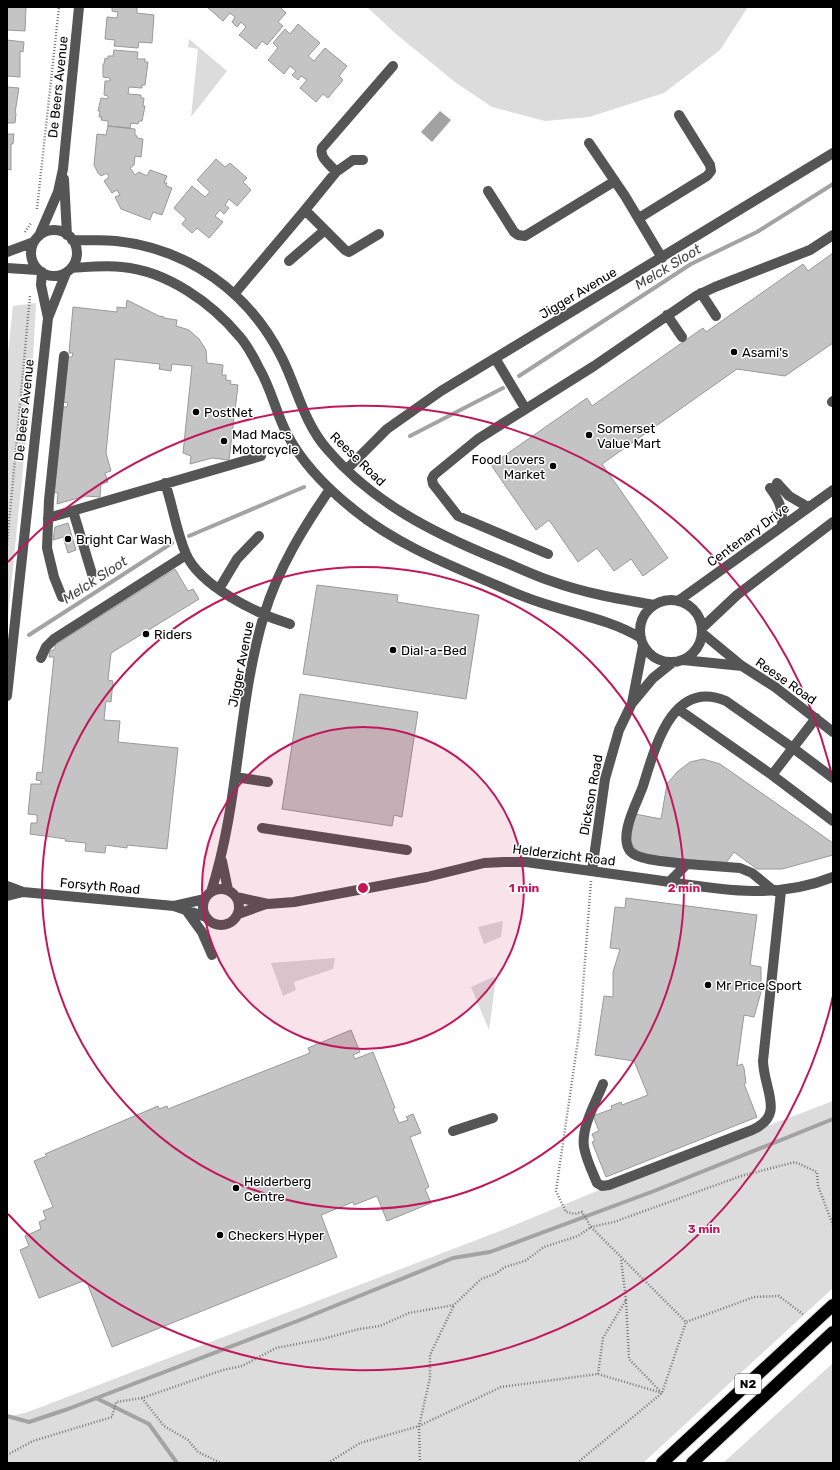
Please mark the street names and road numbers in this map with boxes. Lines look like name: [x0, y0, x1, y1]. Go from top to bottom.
street label: De Beers Avenue: [45, 35, 71, 139]
street label: Jigger Avenue: [537, 264, 620, 323]
street label: De Beers Avenue: [11, 358, 37, 462]
street label: Reese Road: [327, 429, 389, 489]
street label: Centenary Drive: [704, 500, 792, 570]
street label: Jigger Avenue: [225, 620, 258, 708]
street label: Reese Road: [753, 655, 819, 707]
street label: Dickson Road: [577, 753, 605, 837]
street label: Helderzicht Road: [512, 841, 616, 869]
street label: Forsyth Road: [59, 875, 141, 897]
road number: N2: [735, 1374, 761, 1394]

